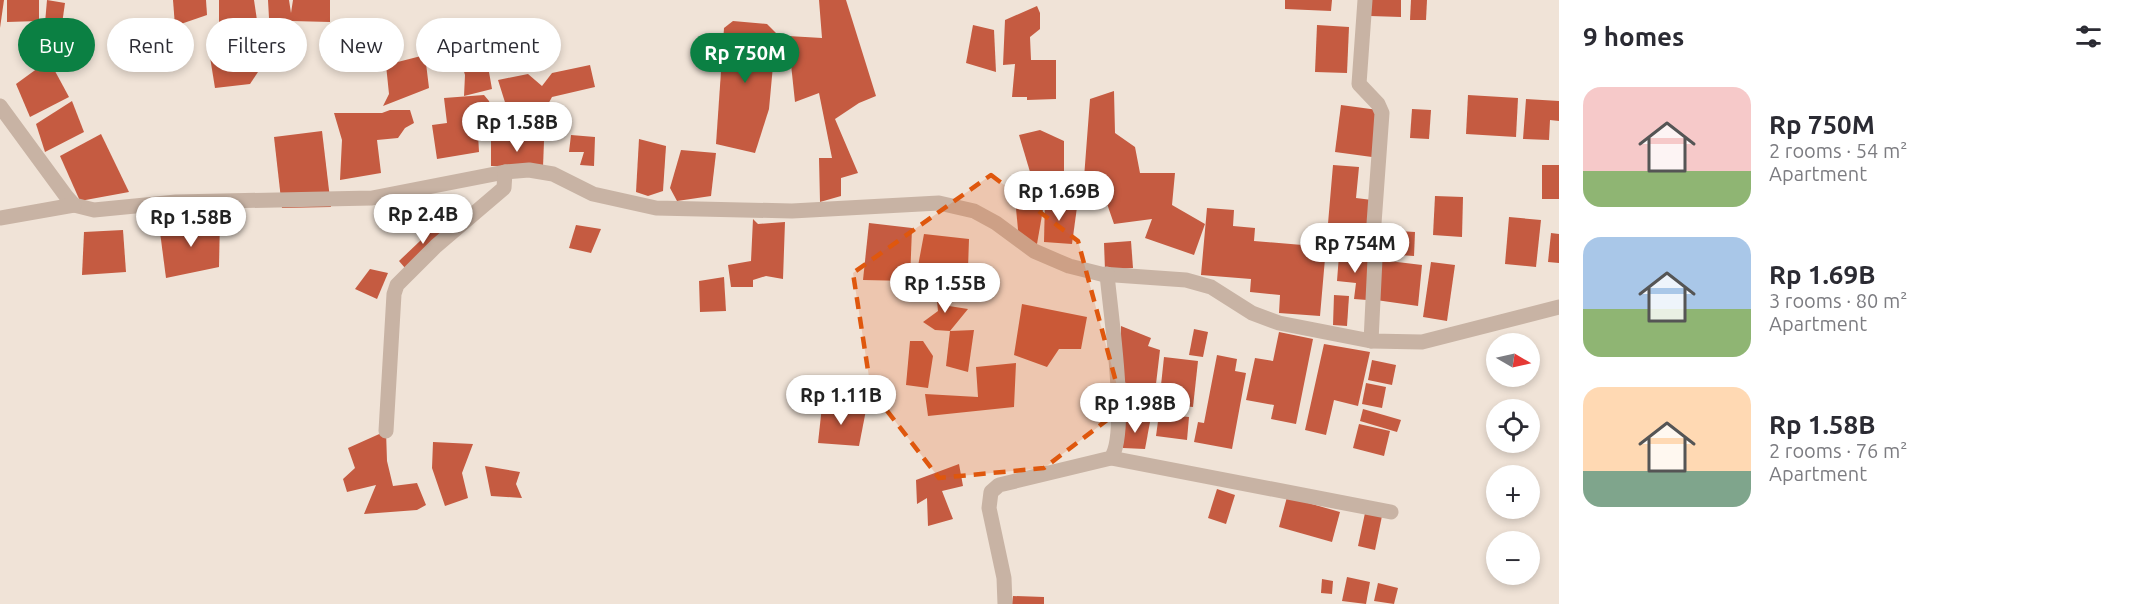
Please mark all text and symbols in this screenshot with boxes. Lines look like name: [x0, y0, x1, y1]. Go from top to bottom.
chip: Buy: [18, 18, 95, 72]
chip: Rent: [107, 18, 194, 72]
chip: Filters: [206, 18, 307, 72]
chip: New: [319, 18, 404, 72]
chip: Apartment: [416, 18, 561, 72]
icon: filters: [2072, 20, 2105, 53]
text: 9 homes: [1583, 22, 1684, 51]
pin: Rp 750M: [690, 33, 800, 84]
text: Rp 750M: [704, 41, 786, 64]
pin: Rp 1.58B: [455, 102, 579, 153]
text: Rp 1.58B: [476, 110, 558, 133]
text: Rp 750M: [1769, 110, 1875, 139]
icon: home: [1631, 111, 1703, 183]
text: 2 rooms · 54 m²: [1769, 139, 1907, 162]
text: Apartment: [1769, 162, 1867, 185]
pin: Rp 1.69B: [997, 171, 1121, 222]
text: Rp 1.69B: [1018, 179, 1100, 202]
pin: Rp 2.4B: [368, 194, 478, 245]
pin: Rp 1.58B: [129, 197, 253, 248]
text: Rp 2.4B: [388, 202, 458, 225]
text: Rp 1.58B: [150, 205, 232, 228]
pin: Rp 754M: [1300, 223, 1410, 274]
text: Rp 754M: [1314, 231, 1396, 254]
text: Rp 1.69B: [1769, 260, 1875, 289]
icon: home: [1631, 261, 1703, 333]
pin: Rp 1.55B: [883, 263, 1007, 314]
text: Rp 1.55B: [904, 271, 986, 294]
text: 3 rooms · 80 m²: [1769, 289, 1907, 312]
text: Apartment: [1769, 312, 1867, 335]
north arrow: [1486, 333, 1540, 387]
map controls: [1486, 333, 1540, 585]
pin: Rp 1.11B: [779, 375, 903, 426]
text: Rp 1.11B: [800, 383, 882, 406]
pin: Rp 1.98B: [1073, 383, 1197, 434]
text: Rp 1.98B: [1094, 391, 1176, 414]
button: locate: [1486, 399, 1540, 453]
text: Rp 1.58B: [1769, 410, 1875, 439]
icon: home: [1631, 411, 1703, 483]
text: 2 rooms · 76 m²: [1769, 439, 1907, 462]
text: Apartment: [1769, 462, 1867, 485]
button: +: [1486, 465, 1540, 519]
button: −: [1486, 531, 1540, 585]

